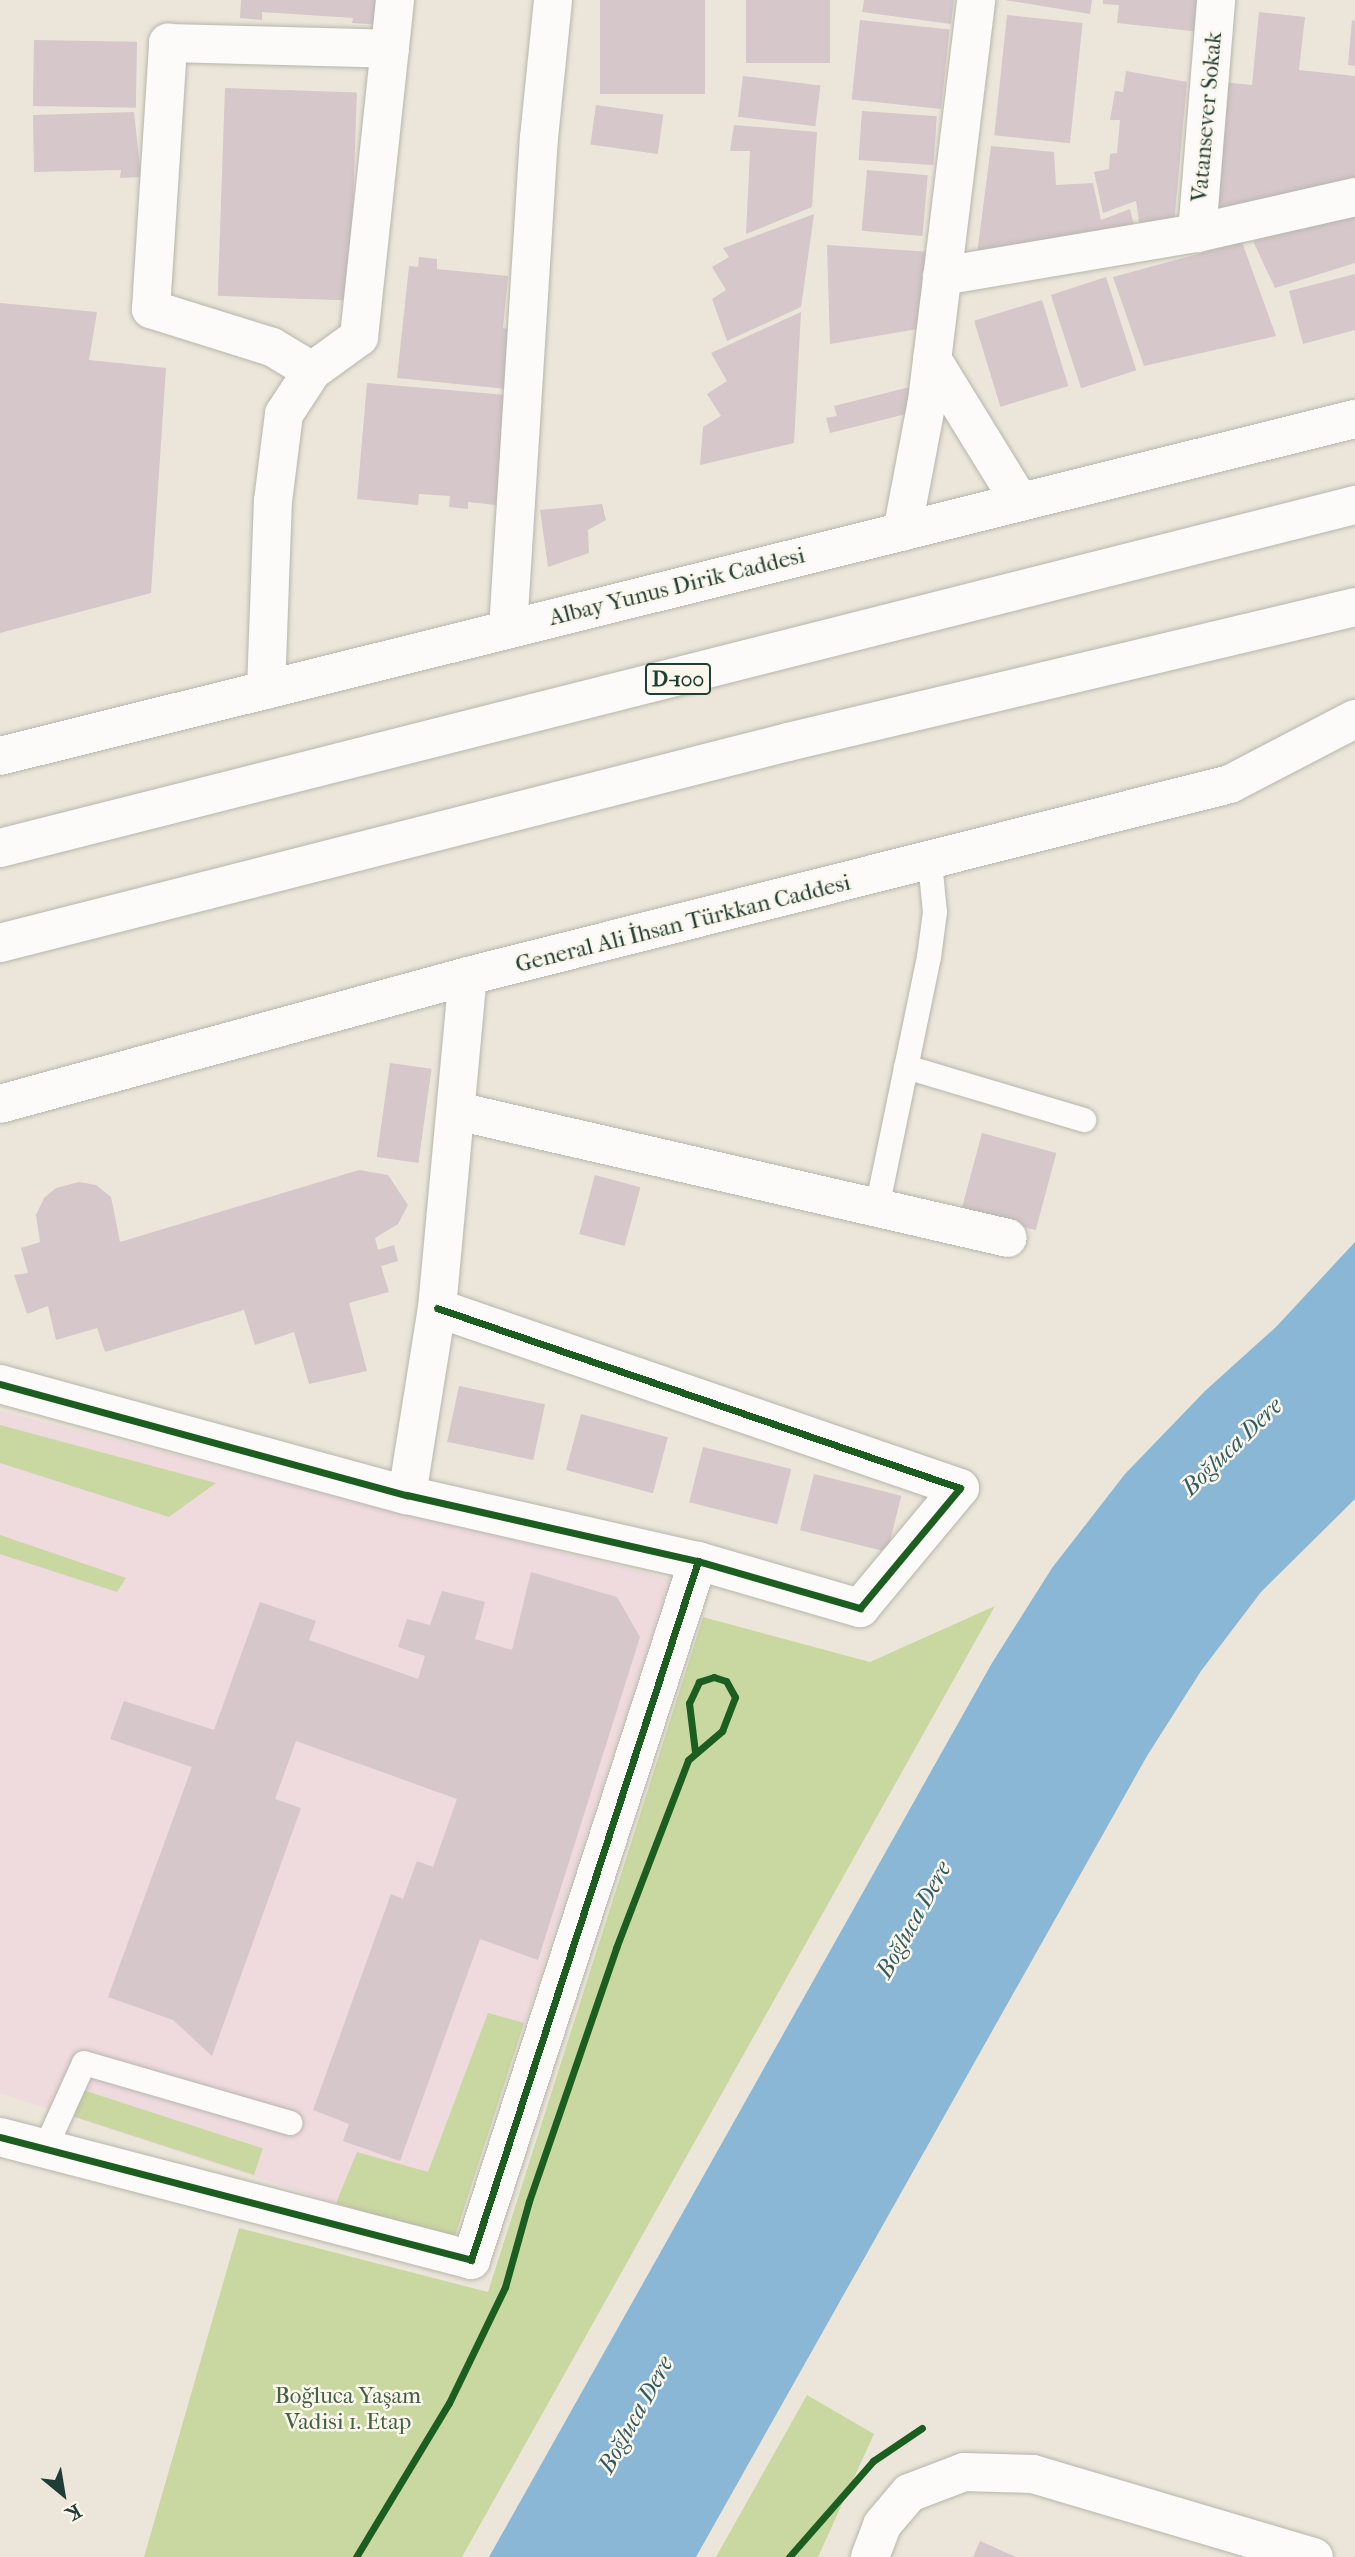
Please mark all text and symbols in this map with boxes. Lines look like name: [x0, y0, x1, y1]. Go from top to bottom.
street label: Vatansever Sokak: [1186, 31, 1228, 203]
street label: Albay Yunus Dirik Caddesi: [546, 542, 808, 632]
road number: D-100: [645, 662, 711, 696]
street label: General Ali İhsan Türkkan Caddesi: [513, 869, 853, 979]
water label: Boğluca Dere: [1176, 1392, 1288, 1502]
water label: Boğluca Dere: [870, 1857, 958, 1983]
water label: Boğluca Dere: [592, 2352, 680, 2478]
park label: Boğluca Yaşam Vadisi 1. Etap: [275, 2382, 421, 2436]
north arrow: [28, 2459, 98, 2529]
text: K: [62, 2499, 85, 2525]

